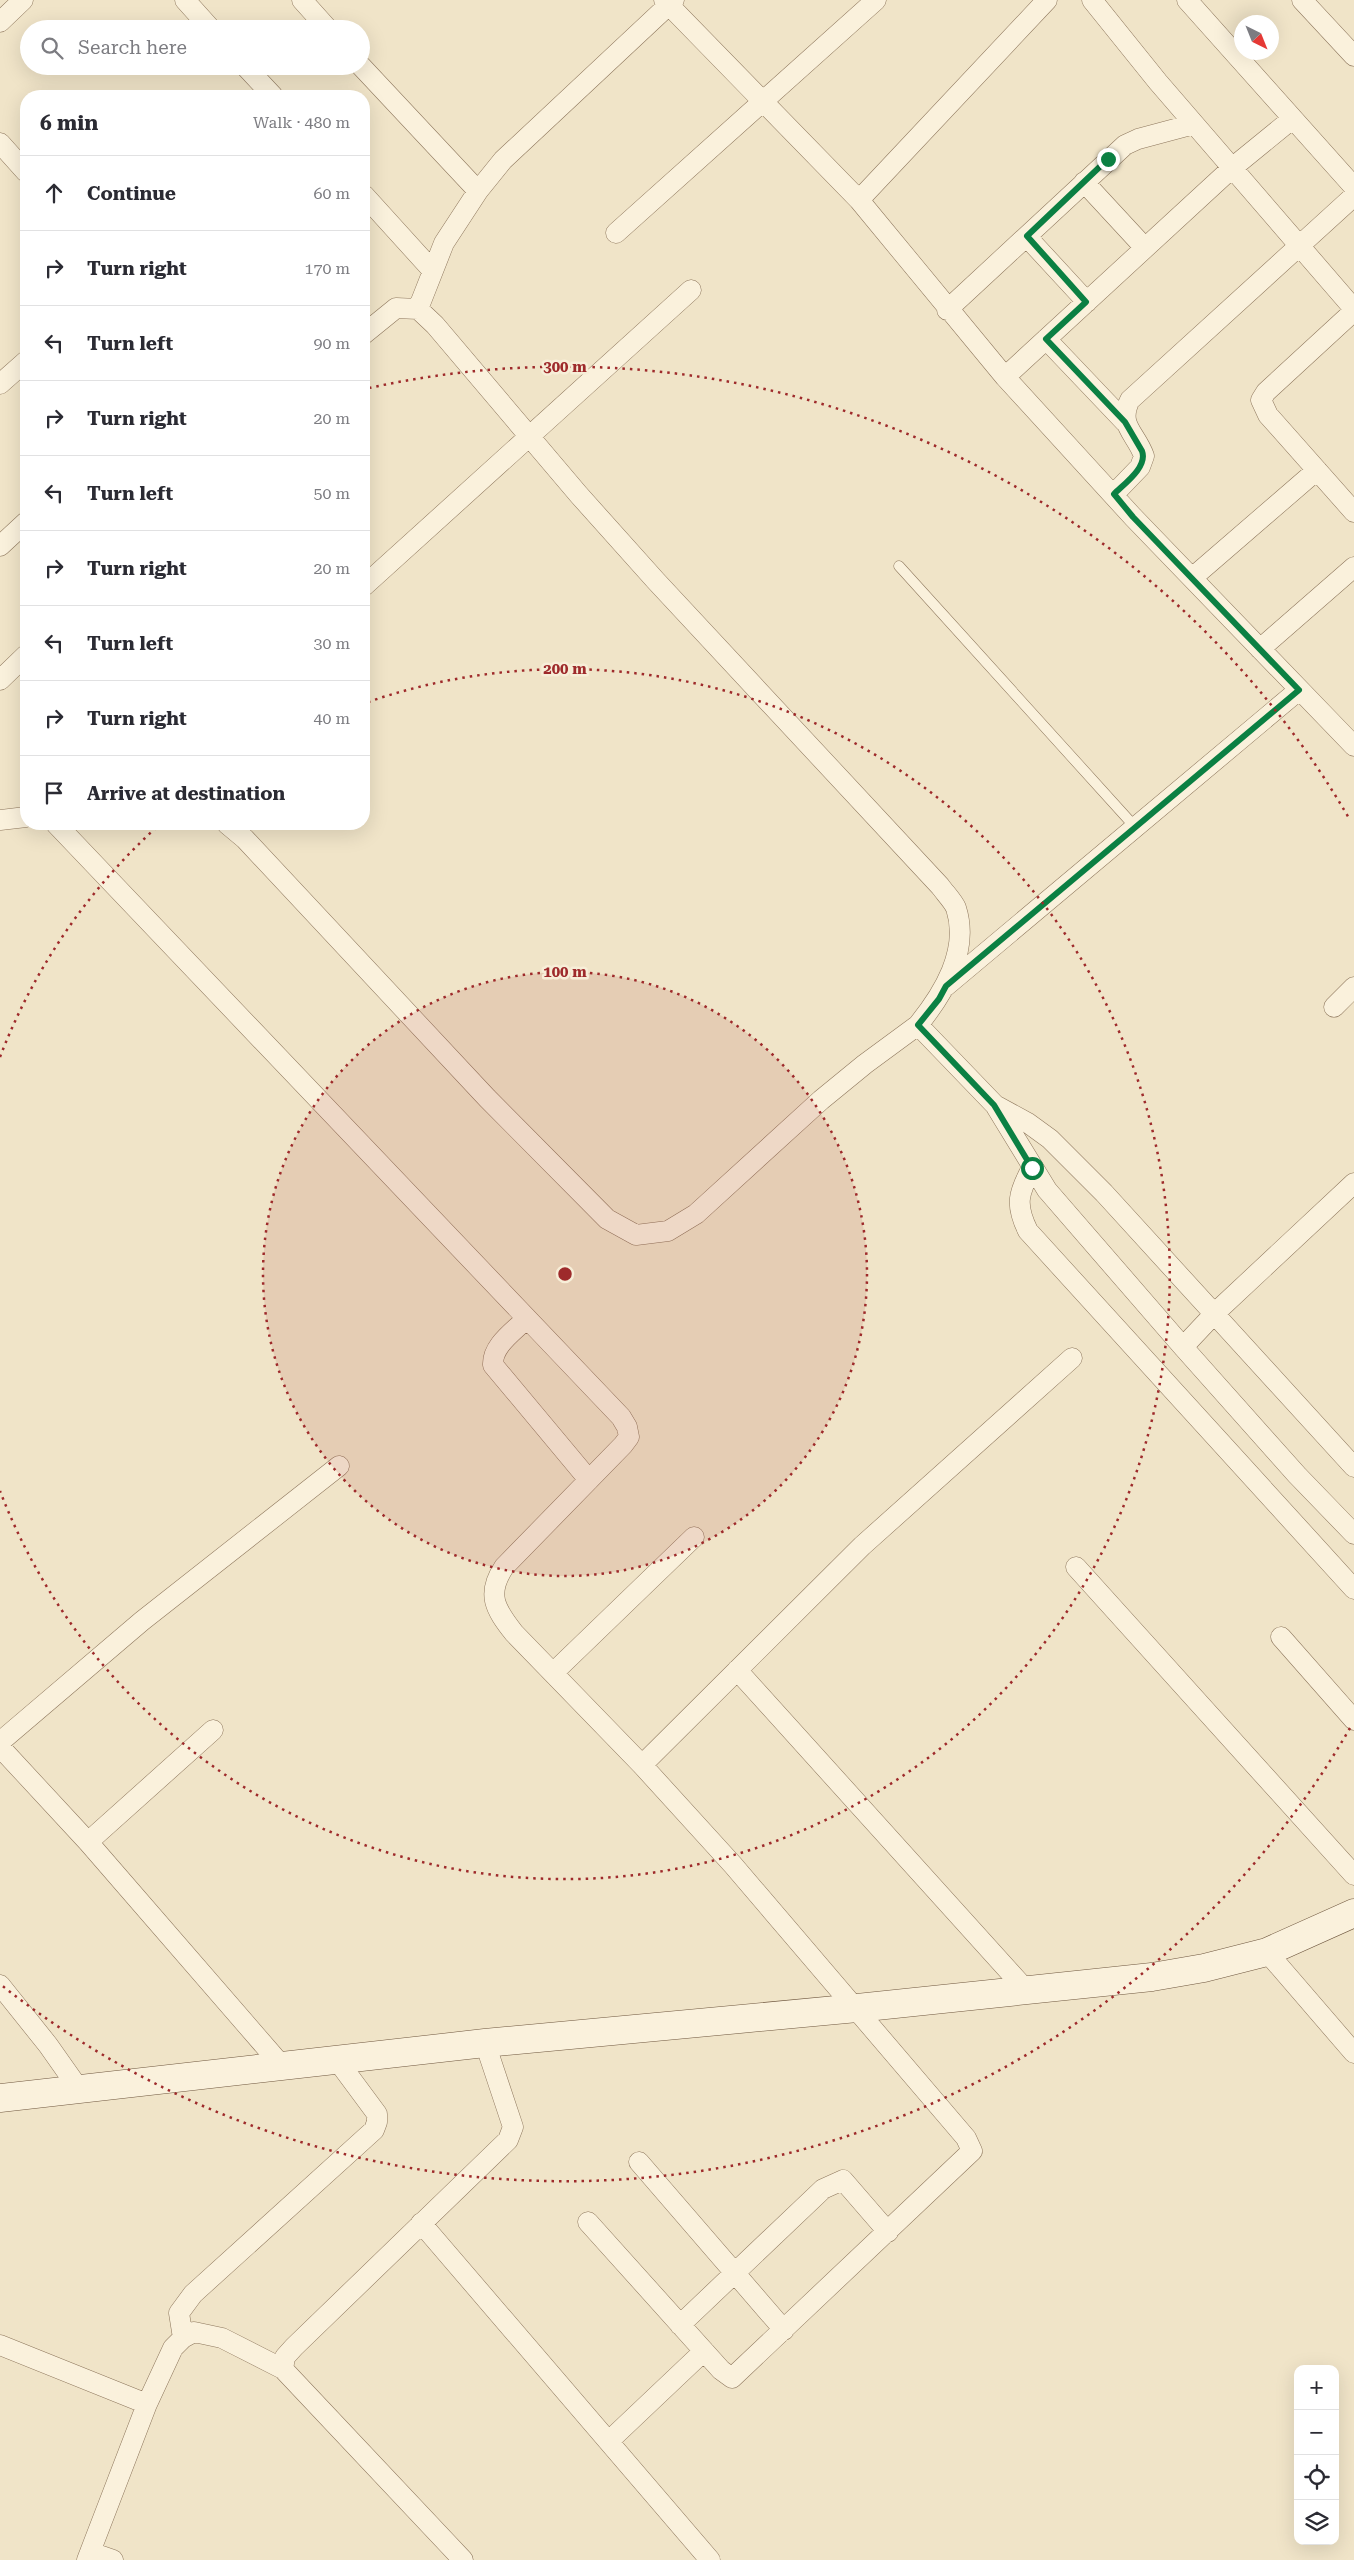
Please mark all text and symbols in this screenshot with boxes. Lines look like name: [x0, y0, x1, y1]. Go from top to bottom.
north arrow: [1234, 15, 1279, 60]
search box: [20, 20, 370, 75]
icon: search: [38, 34, 66, 62]
text: Search here: [78, 36, 187, 59]
text: 6 min: [40, 111, 98, 135]
text: Walk · 480 m: [253, 113, 350, 132]
route end: [1097, 148, 1120, 171]
icon: ahead: [40, 179, 68, 207]
text: Continue: [87, 182, 176, 205]
text: 60 m: [313, 184, 350, 203]
icon: right: [40, 254, 68, 282]
text: Turn right: [87, 257, 187, 280]
text: 170 m: [304, 259, 350, 278]
icon: left: [40, 329, 68, 357]
text: Turn left: [87, 332, 173, 355]
text: 90 m: [313, 334, 350, 353]
text: 300 m: [543, 358, 587, 376]
icon: right: [40, 404, 68, 432]
text: Turn right: [87, 407, 187, 430]
text: 20 m: [313, 409, 350, 428]
icon: left: [40, 479, 68, 507]
text: Turn left: [87, 482, 173, 505]
text: 50 m: [313, 484, 350, 503]
icon: right: [40, 554, 68, 582]
text: Turn right: [87, 557, 187, 580]
text: 20 m: [313, 559, 350, 578]
icon: left: [40, 629, 68, 657]
text: Turn left: [87, 632, 173, 655]
text: 30 m: [313, 634, 350, 653]
text: 200 m: [543, 660, 587, 678]
icon: right: [40, 704, 68, 732]
text: Turn right: [87, 707, 187, 730]
text: 40 m: [313, 709, 350, 728]
icon: arrive: [40, 779, 68, 807]
text: Arrive at destination: [87, 782, 285, 805]
text: 100 m: [543, 963, 587, 981]
route start: [1021, 1157, 1044, 1180]
centre of rings: [556, 1265, 574, 1283]
map controls: [1294, 2365, 1339, 2545]
button: +: [1294, 2365, 1339, 2410]
button: −: [1294, 2410, 1339, 2455]
button: locate: [1294, 2455, 1339, 2500]
button: layers: [1294, 2500, 1339, 2545]

